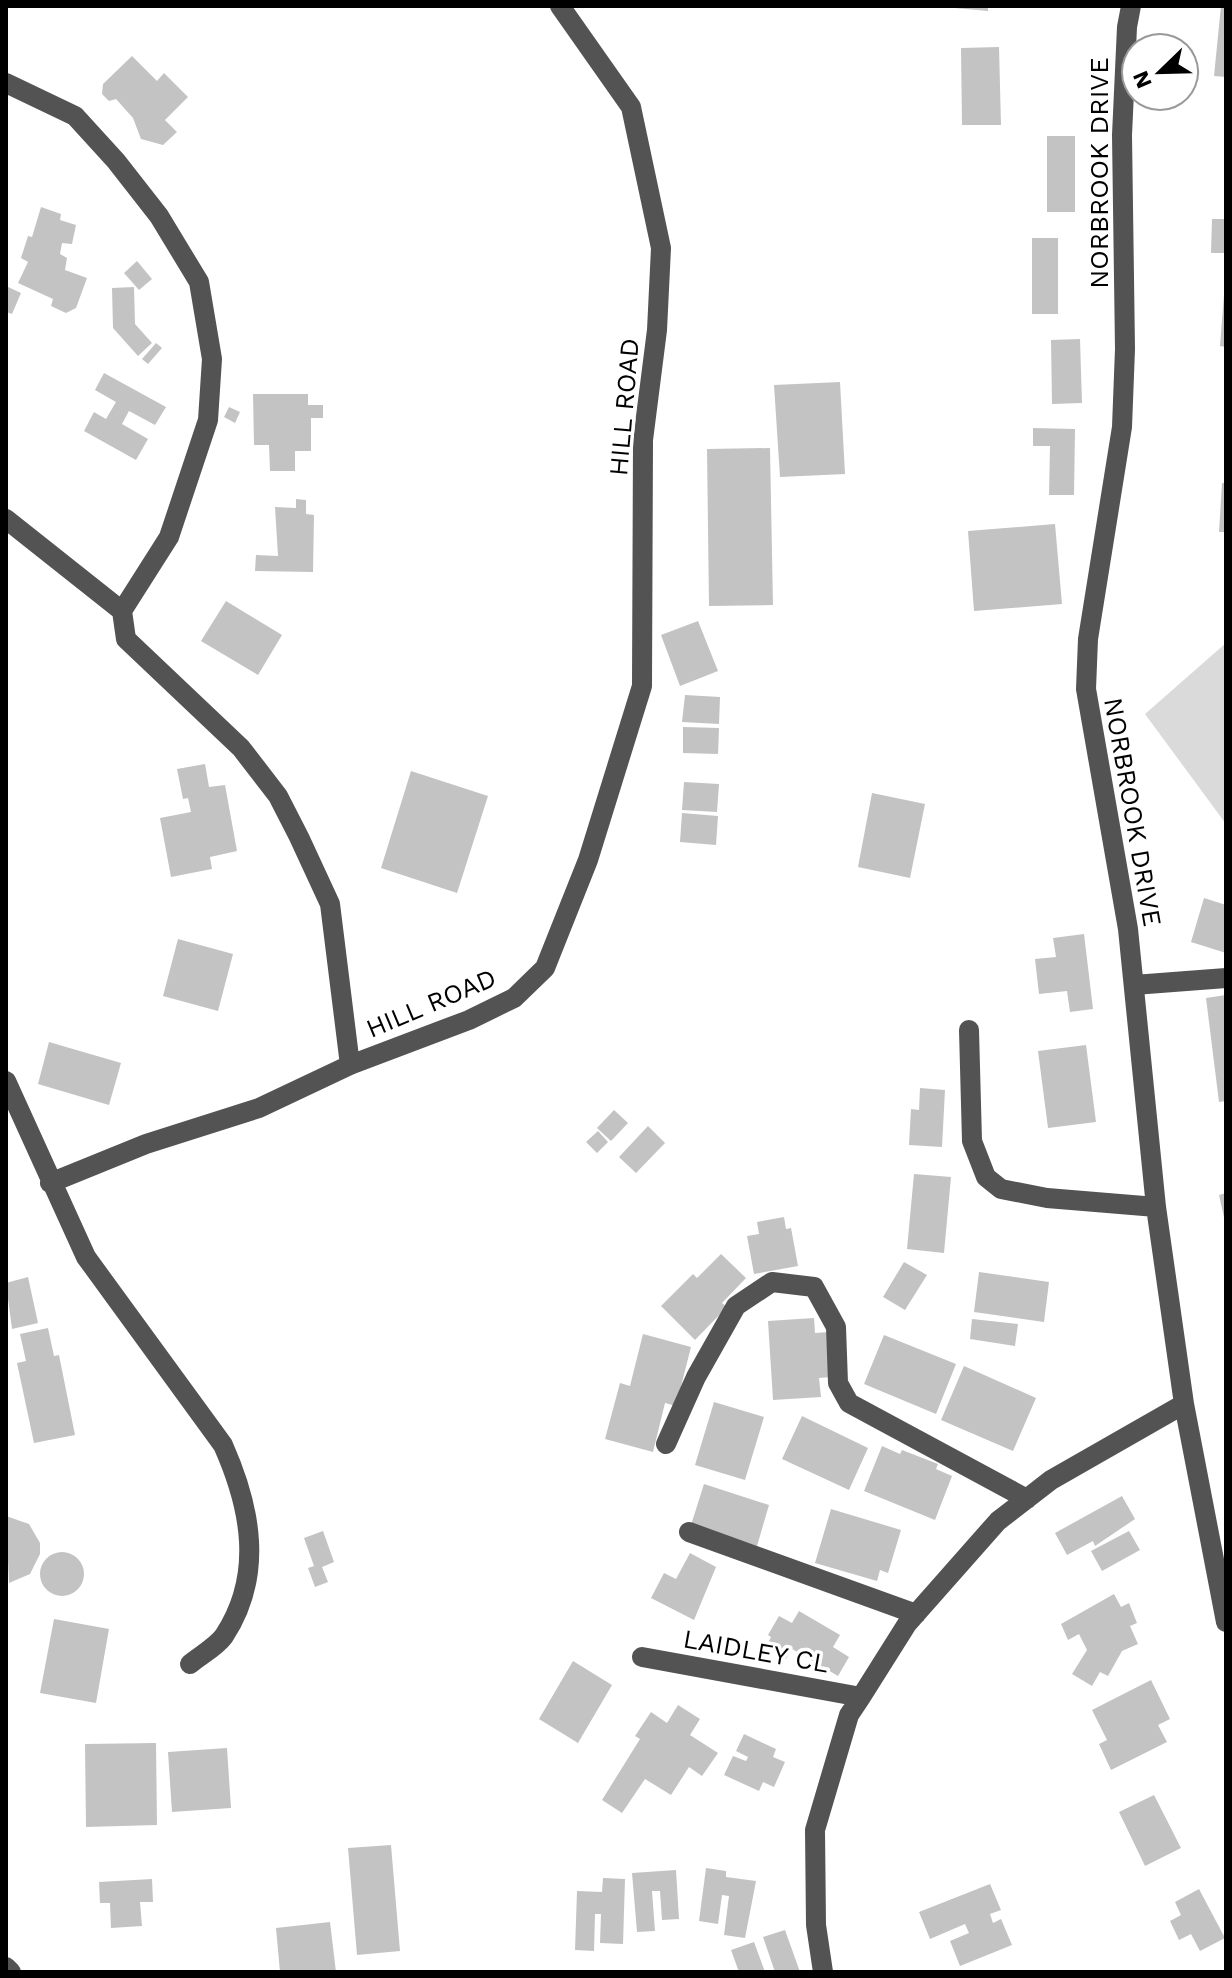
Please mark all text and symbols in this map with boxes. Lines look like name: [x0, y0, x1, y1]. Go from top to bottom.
north arrow: [1120, 32, 1200, 112]
street label: NORBROOK DRIVE: [1084, 57, 1114, 289]
text: N: [1127, 67, 1157, 92]
street label: HILL ROAD: [603, 337, 645, 477]
street label: NORBROOK DRIVE: [1098, 695, 1168, 929]
street label: HILL ROAD: [362, 962, 500, 1044]
street label: LAIDLEY CL: [681, 1623, 831, 1679]

